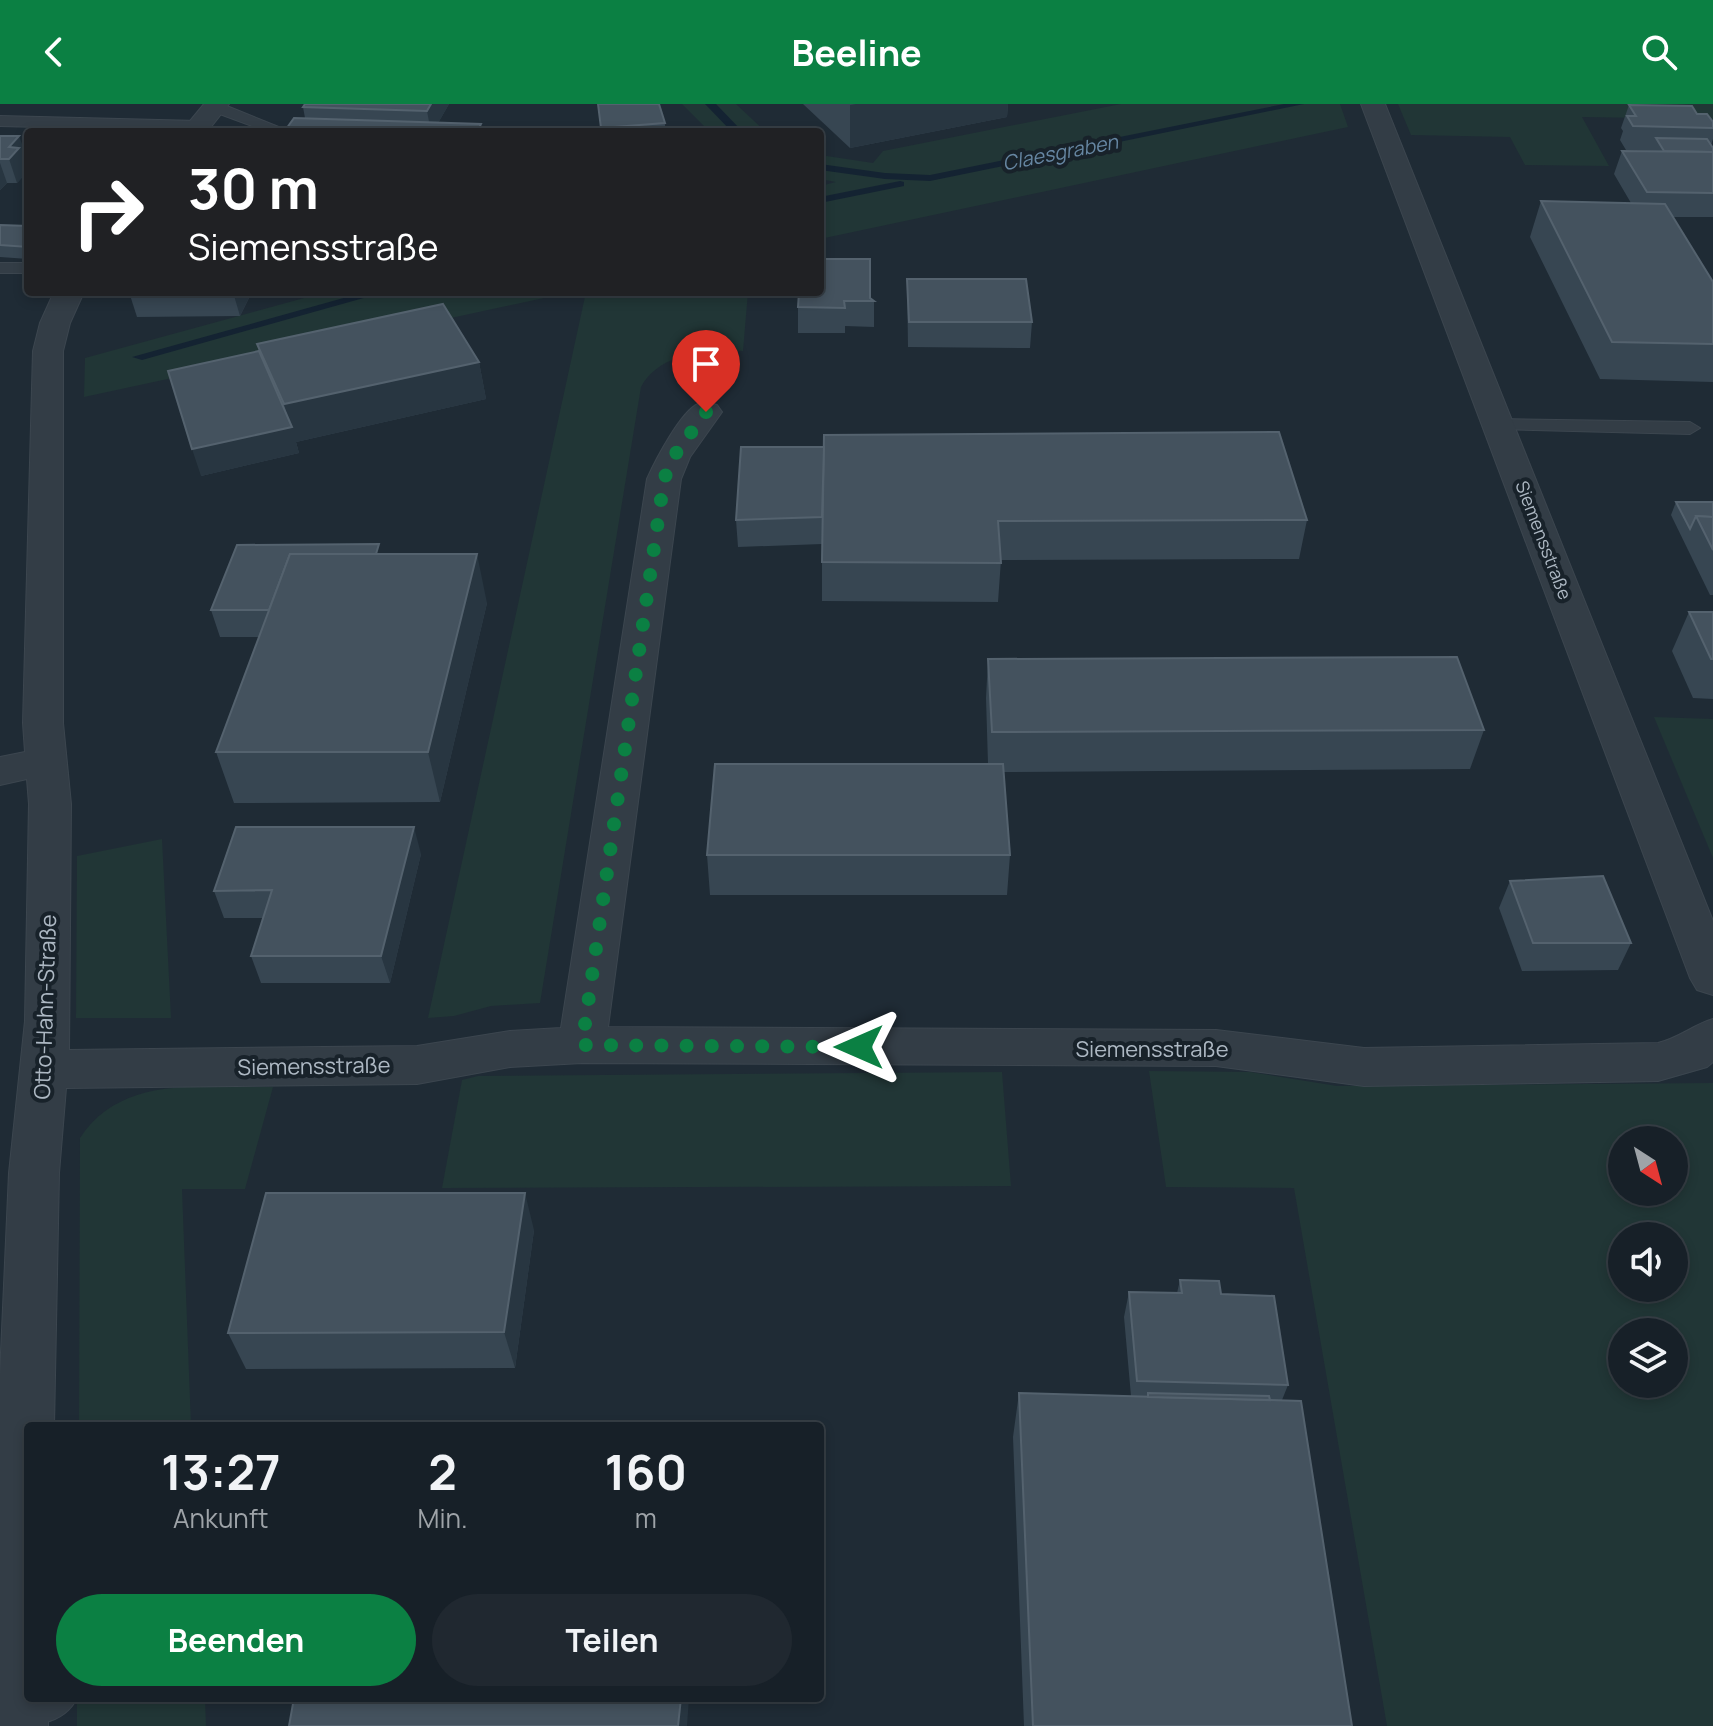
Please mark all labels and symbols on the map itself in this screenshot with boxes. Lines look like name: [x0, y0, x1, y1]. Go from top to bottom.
water label: Claesgraben: [1000, 127, 1121, 176]
pin: [672, 330, 740, 412]
street label: Siemensstraße: [1510, 477, 1578, 603]
street label: Otto-Hahn-Straße: [27, 914, 63, 1100]
position arrow: [817, 1005, 901, 1089]
street label: Siemensstraße: [1075, 1034, 1229, 1064]
street label: Siemensstraße: [237, 1050, 391, 1082]
north arrow: [1608, 1126, 1688, 1206]

